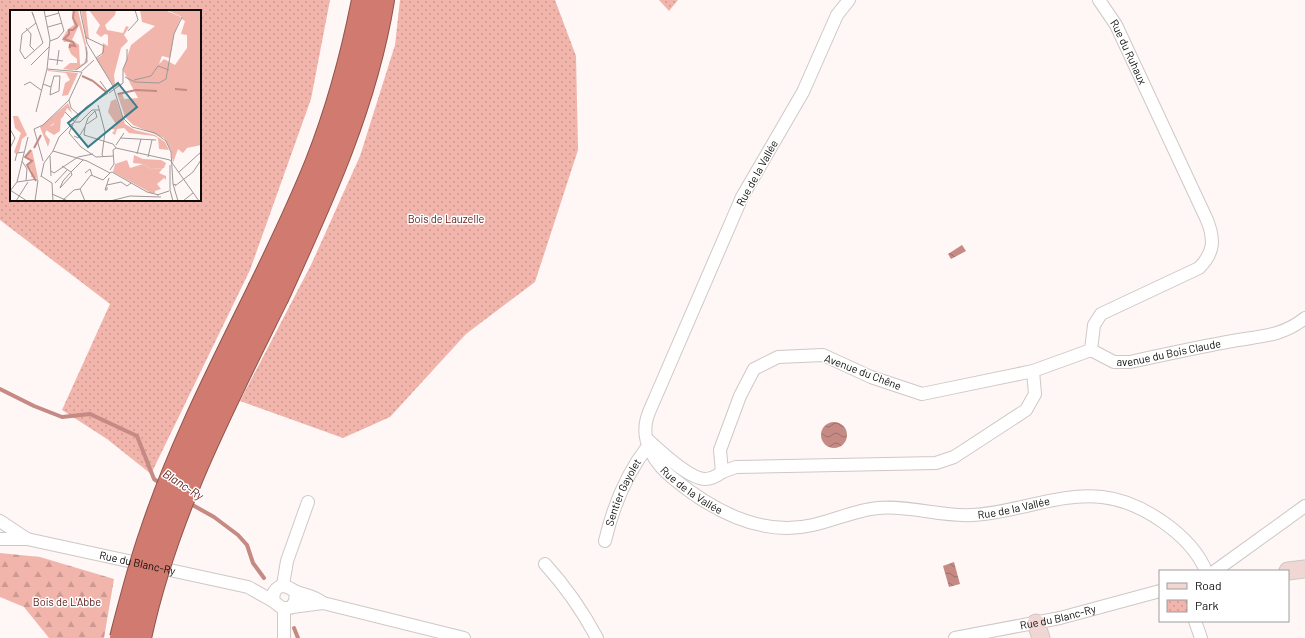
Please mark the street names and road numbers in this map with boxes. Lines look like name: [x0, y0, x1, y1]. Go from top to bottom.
street label: Rue du Ruhaux: [1108, 17, 1150, 86]
street label: Rue de la Vallée: [733, 137, 780, 208]
street label: avenue du Bois Claude: [1116, 336, 1222, 368]
street label: Avenue du Chêne: [823, 351, 904, 392]
street label: Sentier Gayolet: [602, 456, 643, 528]
street label: Rue de la Vallée: [658, 463, 725, 516]
street label: Rue de la Vallée: [977, 494, 1051, 521]
street label: Rue du Blanc-Ry: [98, 548, 177, 577]
street label: Rue du Blanc-Ry: [1019, 602, 1097, 632]

